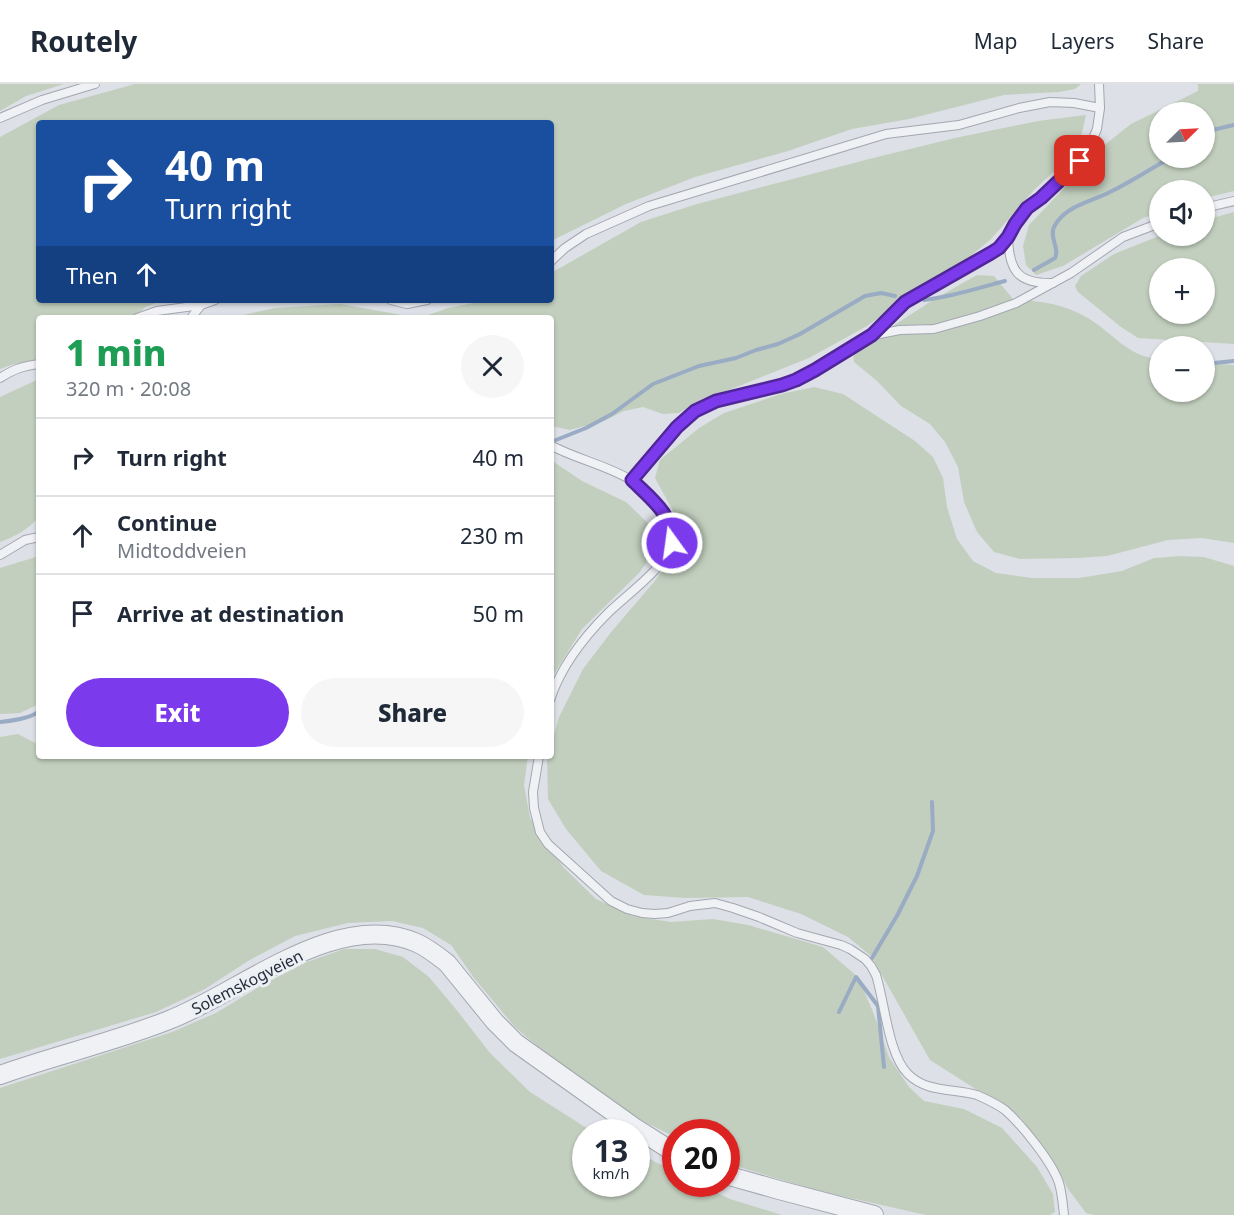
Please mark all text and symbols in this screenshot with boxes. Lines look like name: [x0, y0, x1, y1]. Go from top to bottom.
text: Routely: [30, 22, 137, 60]
text: Map: [974, 27, 1018, 55]
text: Layers: [1051, 27, 1115, 55]
text: Share: [1148, 27, 1204, 55]
north arrow: [1149, 102, 1215, 168]
map controls: [1149, 102, 1215, 402]
pin: [1054, 135, 1105, 186]
text: 40 m: [165, 136, 265, 193]
icon: right: [66, 144, 144, 222]
icon: arrive: [1063, 144, 1096, 177]
button: sound: [1149, 180, 1215, 246]
text: Turn right: [165, 190, 291, 227]
icon: ahead: [130, 258, 163, 291]
button: +: [1149, 258, 1215, 324]
text: Then: [66, 260, 118, 290]
text: 1 min: [66, 328, 167, 377]
button: close: [461, 335, 524, 398]
button: −: [1149, 336, 1215, 402]
text: 320 m · 20:08: [66, 375, 191, 402]
icon: right: [66, 441, 99, 474]
text: Turn right: [117, 442, 227, 472]
text: 40 m: [473, 442, 524, 472]
text: Continue: [117, 507, 217, 537]
position arrow: [640, 511, 704, 575]
icon: ahead: [66, 519, 99, 552]
text: 230 m: [460, 520, 524, 550]
text: Midtoddveien: [117, 537, 247, 564]
icon: arrive: [66, 597, 99, 630]
text: Arrive at destination: [117, 598, 344, 628]
text: 50 m: [473, 598, 524, 628]
button: Exit: [66, 678, 289, 747]
button: Share: [301, 678, 524, 747]
street label: Solemskogveien: [187, 944, 307, 1020]
speed limit sign: 20: [662, 1119, 740, 1197]
text: 13: [594, 1130, 628, 1171]
text: km/h: [593, 1163, 629, 1183]

